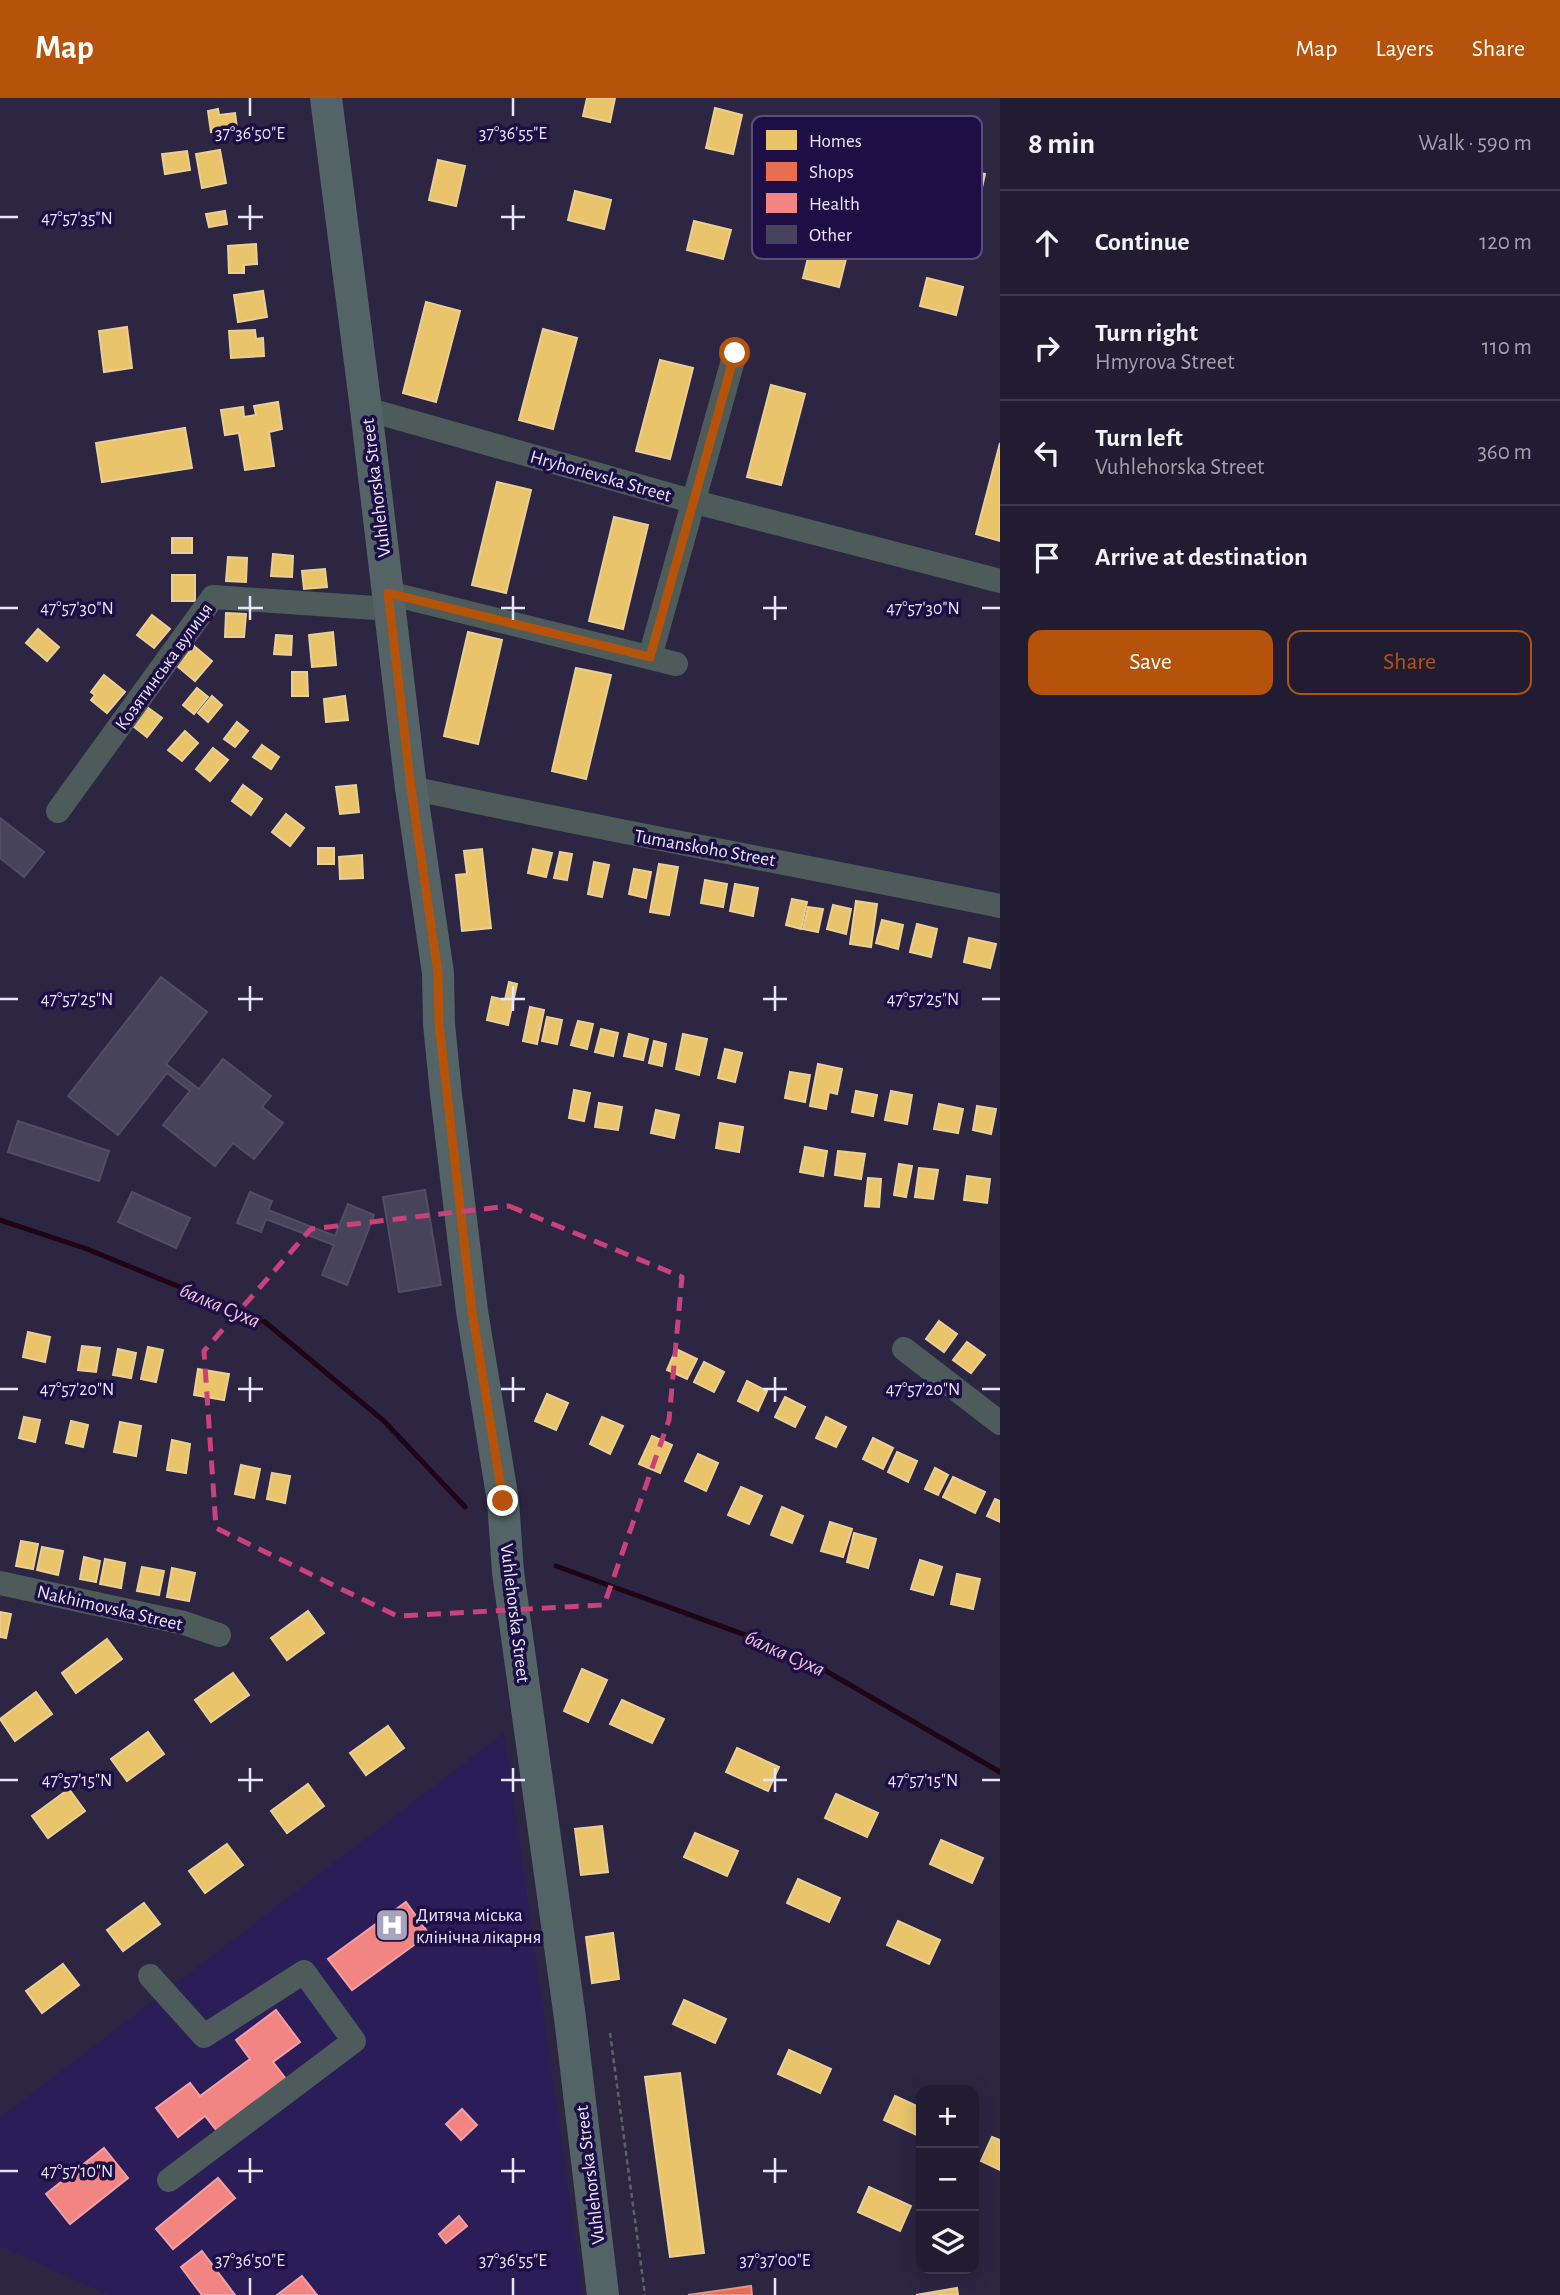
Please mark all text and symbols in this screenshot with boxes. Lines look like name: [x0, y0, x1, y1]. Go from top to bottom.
text: Map: [35, 32, 94, 65]
text: Map: [1295, 37, 1337, 61]
text: Layers: [1375, 37, 1434, 61]
text: Share: [1472, 37, 1525, 61]
legend: [752, 116, 982, 259]
text: 37°36'50"E: [215, 125, 285, 143]
text: 37°36'55"E: [479, 125, 547, 143]
text: 8 min: [1028, 129, 1095, 159]
text: Homes: [809, 132, 862, 151]
text: Walk · 590 m: [1418, 132, 1532, 155]
text: Shops: [809, 163, 854, 182]
text: Health: [809, 195, 860, 214]
text: 47°57'35"N: [41, 210, 113, 228]
icon: ahead: [1028, 224, 1066, 262]
text: Other: [809, 226, 852, 245]
text: Continue: [1095, 229, 1190, 255]
text: 120 m: [1479, 231, 1532, 254]
text: Turn right: [1095, 320, 1198, 346]
icon: right: [1028, 329, 1066, 367]
text: 110 m: [1482, 336, 1532, 359]
route start: [719, 337, 750, 368]
text: Hmyrova Street: [1095, 351, 1235, 374]
street label: Vuhlehorska Street: [359, 417, 394, 558]
text: Turn left: [1095, 425, 1183, 451]
icon: left: [1028, 434, 1066, 472]
text: 360 m: [1477, 441, 1532, 464]
street label: Hryhorievska Street: [528, 447, 673, 506]
text: Vuhlehorska Street: [1095, 456, 1264, 479]
icon: arrive: [1028, 539, 1066, 577]
text: Arrive at destination: [1095, 544, 1308, 570]
text: 47°57'30"N: [40, 600, 114, 618]
street label: Козятинська вулиця: [112, 600, 217, 734]
text: 47°57'30"N: [886, 600, 960, 618]
button: Save: [1028, 630, 1273, 695]
button: Share: [1287, 630, 1532, 695]
street label: Tumanskoho Street: [633, 827, 777, 870]
text: 47°57'25"N: [41, 991, 113, 1009]
text: 47°57'25"N: [887, 991, 959, 1009]
water label: балка Суха: [177, 1279, 263, 1332]
text: 47°57'20"N: [40, 1381, 114, 1399]
text: 47°57'20"N: [886, 1381, 960, 1399]
route end: [487, 1485, 518, 1516]
street label: Vuhlehorska Street: [497, 1543, 532, 1684]
street label: Nakhimovska Street: [35, 1582, 184, 1634]
water label: балка Суха: [742, 1627, 828, 1680]
text: 47°57'15"N: [42, 1772, 112, 1790]
text: 47°57'15"N: [888, 1772, 958, 1790]
hospital icon: Дитяча міська клінічна лікарня: [373, 1906, 411, 1944]
place label: Дитяча міська клінічна лікарня: [416, 1906, 541, 1947]
map controls: [916, 2085, 979, 2274]
button: +: [916, 2085, 979, 2148]
street label: Vuhlehorska Street: [573, 2104, 608, 2245]
button: −: [916, 2148, 979, 2211]
text: 47°57'10"N: [41, 2163, 113, 2181]
button: layers: [916, 2211, 979, 2274]
text: 37°36'50"E: [215, 2252, 285, 2270]
text: 37°36'55"E: [479, 2252, 547, 2270]
text: 37°37'00"E: [740, 2252, 811, 2270]

